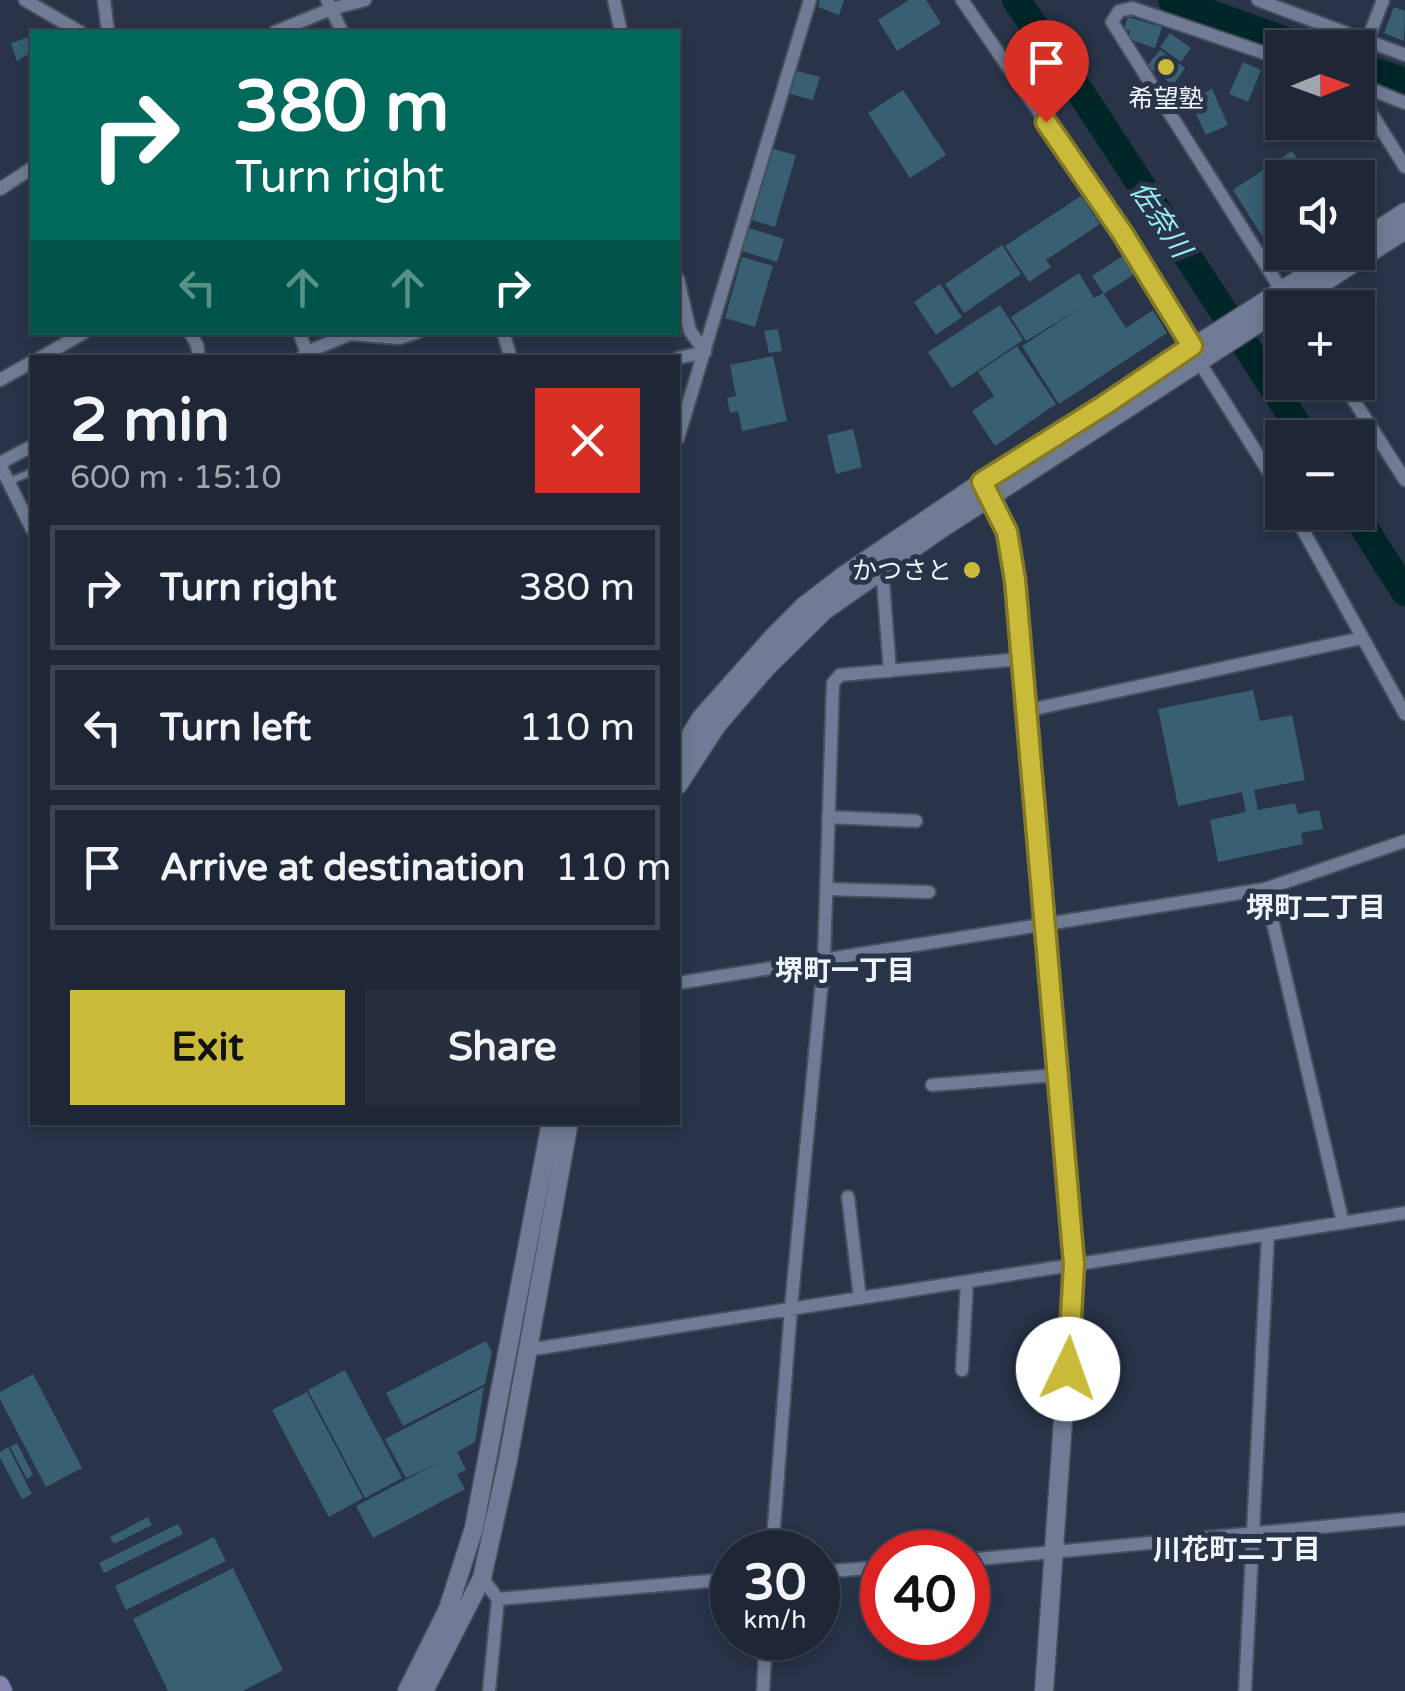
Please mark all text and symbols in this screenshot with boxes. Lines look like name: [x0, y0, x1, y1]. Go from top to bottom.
pin: [1004, 20, 1089, 123]
north arrow: [1265, 30, 1375, 140]
map controls: [1265, 30, 1375, 530]
icon: arrive: [1019, 35, 1074, 90]
marker: 希望塾: [1155, 56, 1177, 78]
text: 380 m: [235, 66, 449, 150]
icon: right: [70, 70, 200, 200]
place label: 希望塾: [1128, 84, 1204, 114]
text: Turn right: [235, 151, 444, 205]
button: sound: [1265, 160, 1375, 270]
water label: 佐奈川: [1123, 175, 1199, 266]
icon: left: [170, 260, 225, 315]
icon: ahead: [275, 260, 330, 315]
icon: ahead: [380, 260, 435, 315]
icon: right: [485, 260, 540, 315]
button: +: [1265, 290, 1375, 400]
text: 2 min: [70, 385, 230, 457]
button: close: [535, 388, 640, 493]
button: −: [1265, 420, 1375, 530]
text: 600 m · 15:10: [70, 459, 282, 497]
place label: かつさと: [852, 556, 952, 586]
marker: かつさと: [961, 559, 983, 581]
icon: right: [75, 560, 130, 615]
text: Turn right: [160, 565, 337, 611]
text: 380 m: [519, 565, 635, 611]
icon: left: [75, 700, 130, 755]
text: Turn left: [160, 705, 311, 751]
text: 110 m: [519, 705, 635, 751]
icon: arrive: [75, 840, 130, 895]
text: Arrive at destination: [160, 845, 525, 891]
text: 110 m: [555, 845, 671, 891]
district label: 堺町二丁目: [1246, 891, 1386, 925]
district label: 堺町一丁目: [775, 954, 915, 988]
button: Exit: [70, 990, 345, 1105]
button: Share: [365, 990, 640, 1105]
position arrow: [1016, 1317, 1120, 1421]
speed limit sign: 40: [860, 1530, 990, 1660]
district label: 川花町二丁目: [1153, 1533, 1321, 1567]
text: 30: [744, 1553, 806, 1613]
text: km/h: [744, 1605, 806, 1635]

